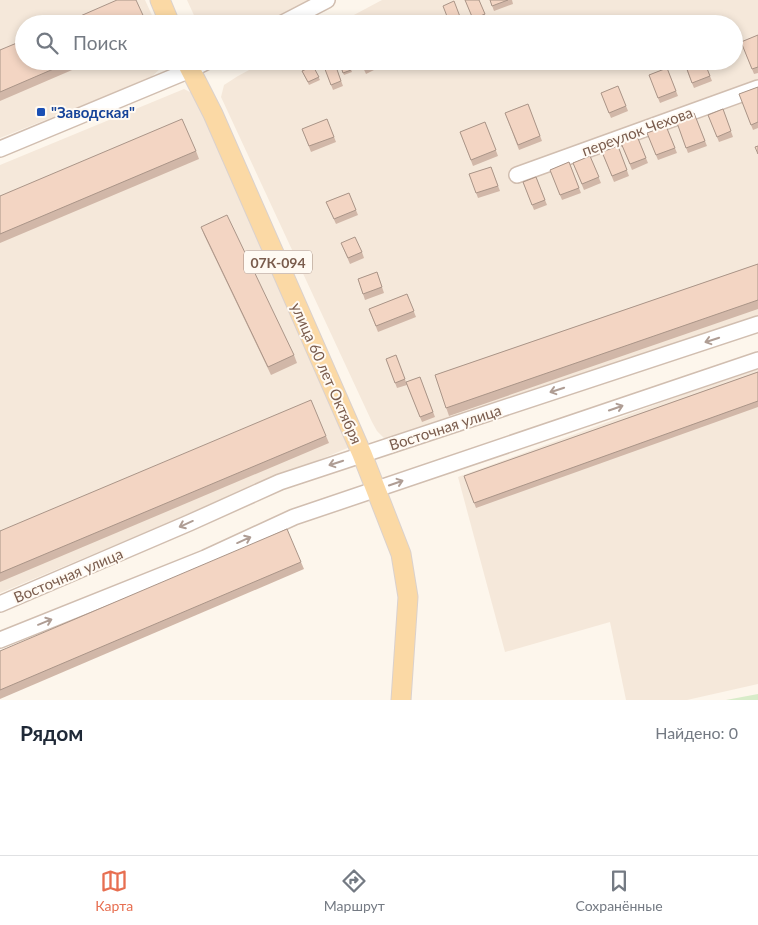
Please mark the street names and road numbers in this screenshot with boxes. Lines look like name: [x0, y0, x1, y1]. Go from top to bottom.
street label: переулок Чехова: [579, 103, 695, 159]
road number: 07К-094: [244, 250, 312, 274]
street label: улица 60 лет Октября: [288, 300, 366, 446]
street label: Восточная улица: [387, 400, 503, 454]
street label: Восточная улица: [11, 544, 125, 606]

